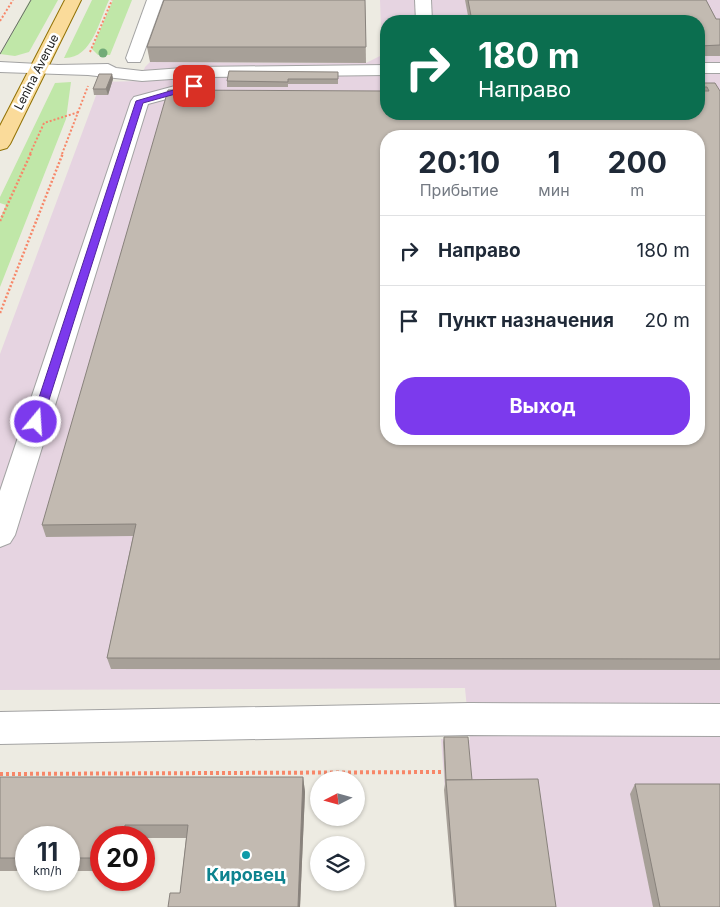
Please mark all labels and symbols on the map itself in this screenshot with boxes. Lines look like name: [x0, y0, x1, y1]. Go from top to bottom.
street label: Lenina Avenue: [10, 32, 62, 112]
pin: [173, 65, 215, 107]
position arrow: [9, 395, 61, 447]
north arrow: [310, 771, 365, 826]
speed limit sign: 20: [90, 826, 155, 891]
marker: Кировец: [240, 849, 252, 861]
place label: Кировец: [206, 864, 286, 885]

